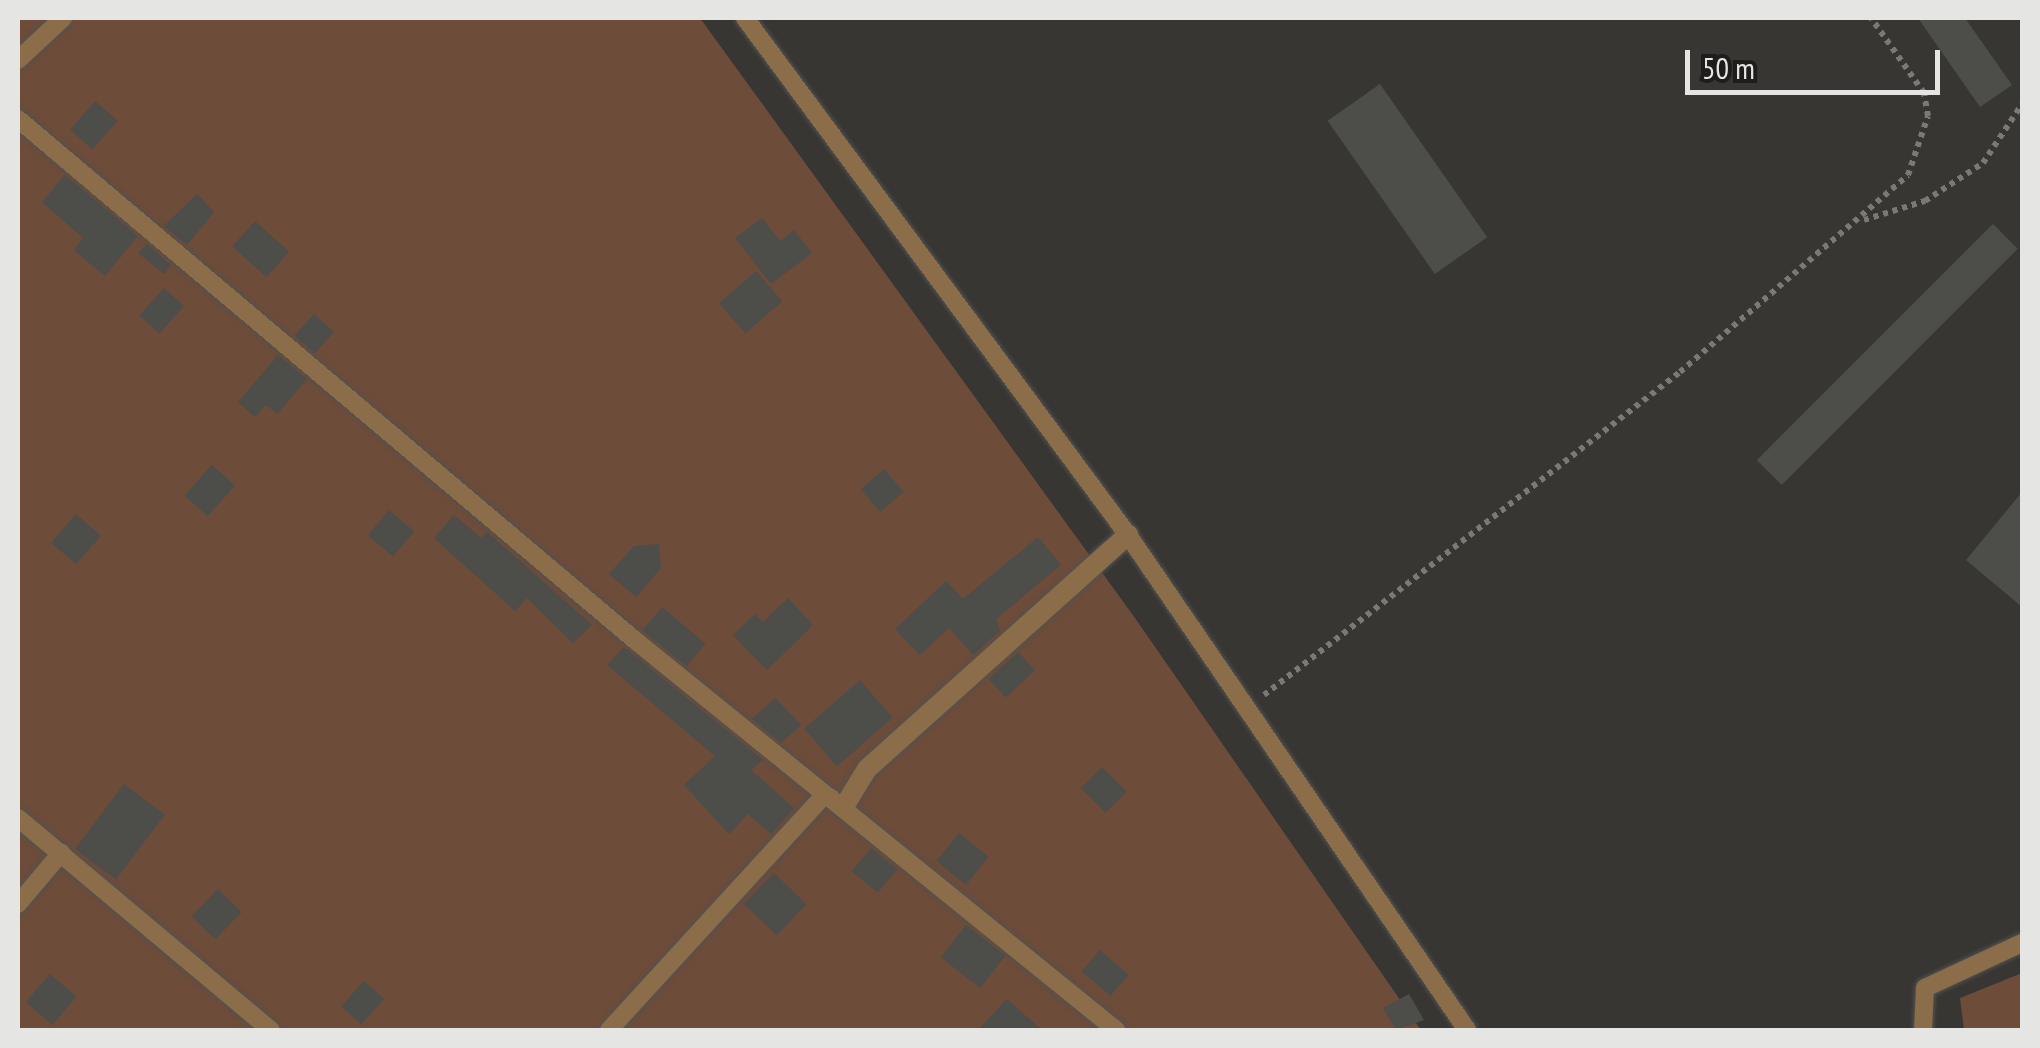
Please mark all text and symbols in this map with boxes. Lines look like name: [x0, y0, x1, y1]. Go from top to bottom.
scale bar: [1690, 30, 1945, 92]
text: 50 m: [1702, 48, 1755, 87]

